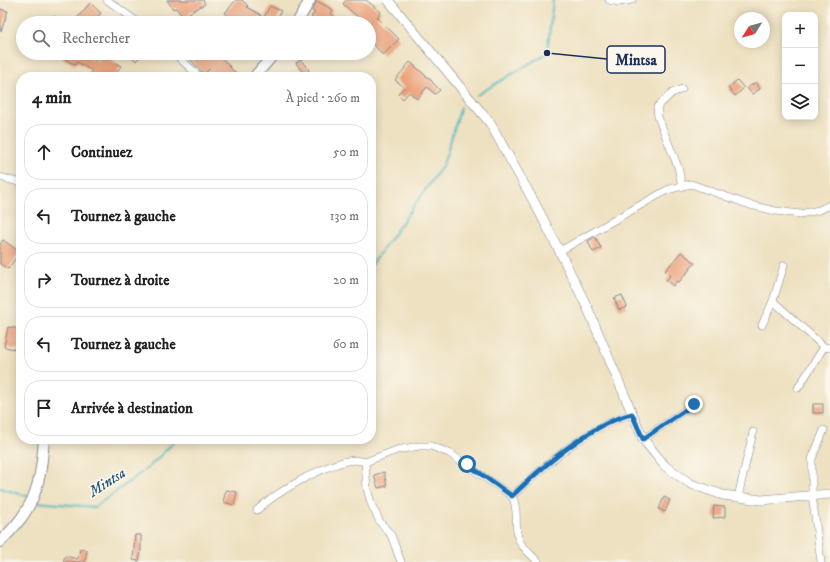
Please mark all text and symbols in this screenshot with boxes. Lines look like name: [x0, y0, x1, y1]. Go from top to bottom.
north arrow: [734, 12, 770, 48]
map controls: [782, 12, 818, 120]
button: +: [782, 12, 818, 48]
search box: [16, 16, 376, 60]
icon: search: [30, 27, 52, 49]
text: Rechercher: [62, 29, 130, 48]
callout: Mintsa: [607, 46, 665, 73]
button: −: [782, 48, 818, 84]
text: Mintsa: [615, 51, 657, 70]
button: layers: [782, 84, 818, 120]
text: 4 min: [32, 87, 71, 109]
text: À pied · 260 m: [286, 90, 360, 106]
icon: ahead: [33, 141, 55, 163]
text: Continuez: [71, 143, 132, 162]
text: 50 m: [333, 144, 359, 160]
icon: left: [33, 205, 55, 227]
text: Tournez à gauche: [71, 207, 176, 226]
text: 130 m: [330, 208, 359, 224]
icon: right: [33, 269, 55, 291]
text: Tournez à droite: [71, 271, 169, 290]
text: 20 m: [333, 272, 359, 288]
icon: left: [33, 333, 55, 355]
text: Tournez à gauche: [71, 335, 176, 354]
text: 60 m: [333, 336, 359, 352]
route end: [685, 395, 703, 413]
icon: arrive: [33, 397, 55, 419]
text: Arrivée à destination: [71, 399, 193, 418]
route start: [458, 455, 476, 473]
water label: Mintsa: [84, 463, 129, 502]

